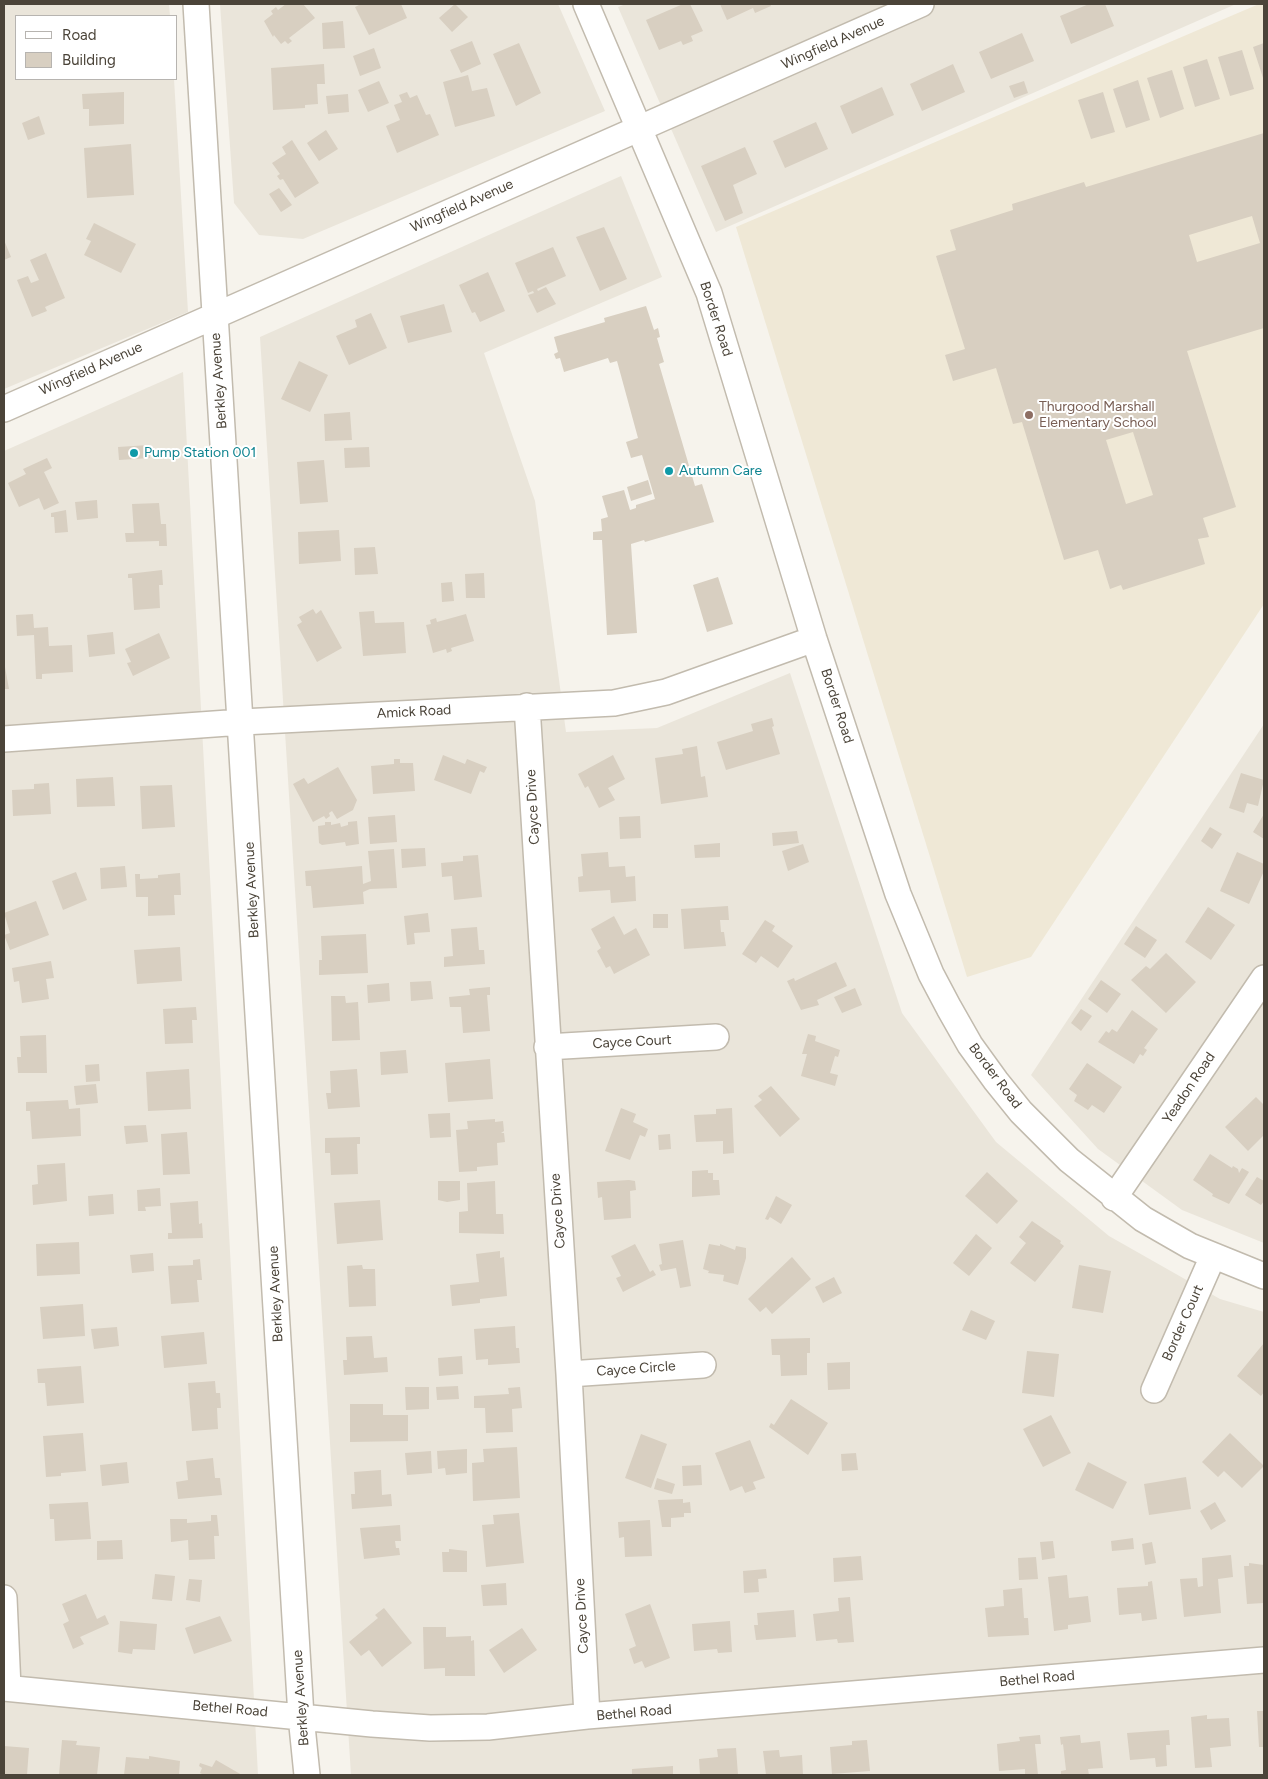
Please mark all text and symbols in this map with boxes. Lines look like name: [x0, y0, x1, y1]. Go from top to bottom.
street label: Wingfield Avenue: [779, 13, 887, 73]
legend: [15, 15, 178, 80]
text: Road: [62, 26, 97, 44]
text: Building: [62, 51, 116, 69]
street label: Wingfield Avenue: [408, 176, 516, 236]
street label: Border Road: [696, 279, 736, 359]
street label: Berkley Avenue: [207, 332, 231, 430]
street label: Wingfield Avenue: [37, 339, 145, 399]
place label: Thurgood Marshall Elementary School: [1039, 399, 1157, 432]
marker: Thurgood Marshall Elementary School: [1023, 409, 1035, 421]
place label: Pump Station 001: [144, 445, 256, 461]
marker: Pump Station 001: [128, 447, 140, 459]
place label: Autumn Care: [679, 463, 762, 479]
marker: Autumn Care: [663, 465, 675, 477]
street label: Border Road: [817, 666, 857, 746]
street label: Amick Road: [376, 702, 452, 722]
street label: Cayce Drive: [523, 769, 543, 845]
street label: Berkley Avenue: [241, 841, 263, 939]
street label: Cayce Court: [592, 1032, 672, 1052]
street label: Border Road: [965, 1040, 1025, 1112]
street label: Yeadon Road: [1159, 1049, 1219, 1127]
street label: Cayce Drive: [547, 1173, 569, 1249]
street label: Berkley Avenue: [265, 1245, 287, 1343]
street label: Border Court: [1159, 1282, 1207, 1364]
street label: Cayce Circle: [596, 1358, 676, 1380]
street label: Cayce Drive: [572, 1578, 592, 1654]
street label: Berkley Avenue: [289, 1649, 313, 1747]
street label: Bethel Road: [999, 1667, 1075, 1691]
street label: Bethel Road: [192, 1697, 268, 1721]
street label: Bethel Road: [596, 1701, 672, 1725]

